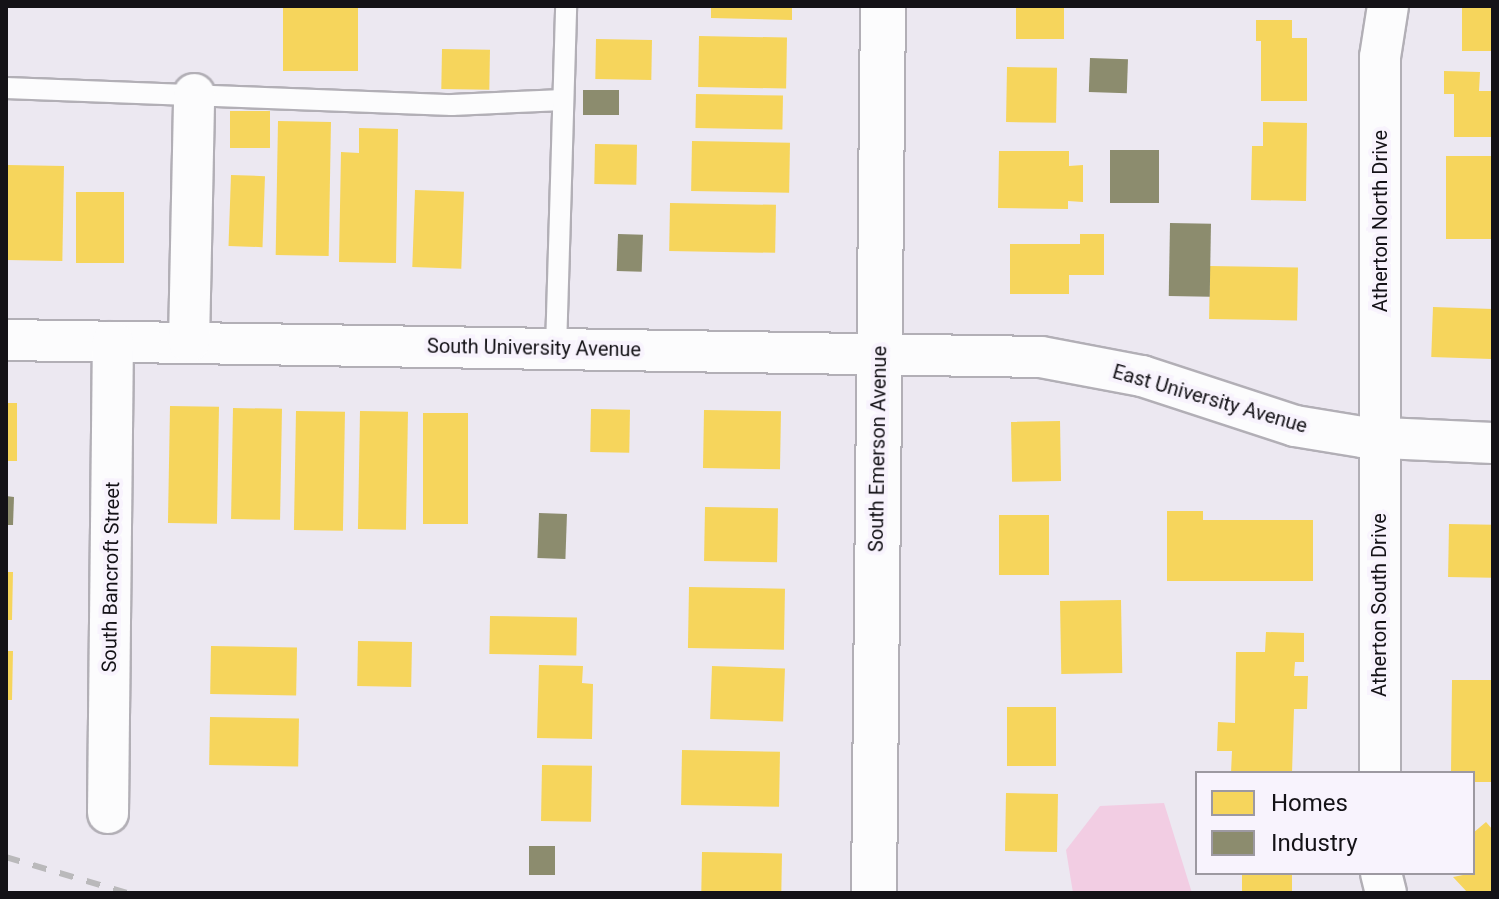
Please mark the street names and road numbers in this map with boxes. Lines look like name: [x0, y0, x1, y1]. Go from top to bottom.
street label: Atherton North Drive: [1368, 130, 1392, 312]
street label: South University Avenue: [427, 334, 641, 362]
street label: South Emerson Avenue: [864, 346, 892, 552]
street label: East University Avenue: [1110, 360, 1310, 438]
street label: South Bancroft Street: [97, 481, 125, 673]
street label: Atherton South Drive: [1367, 513, 1391, 697]

